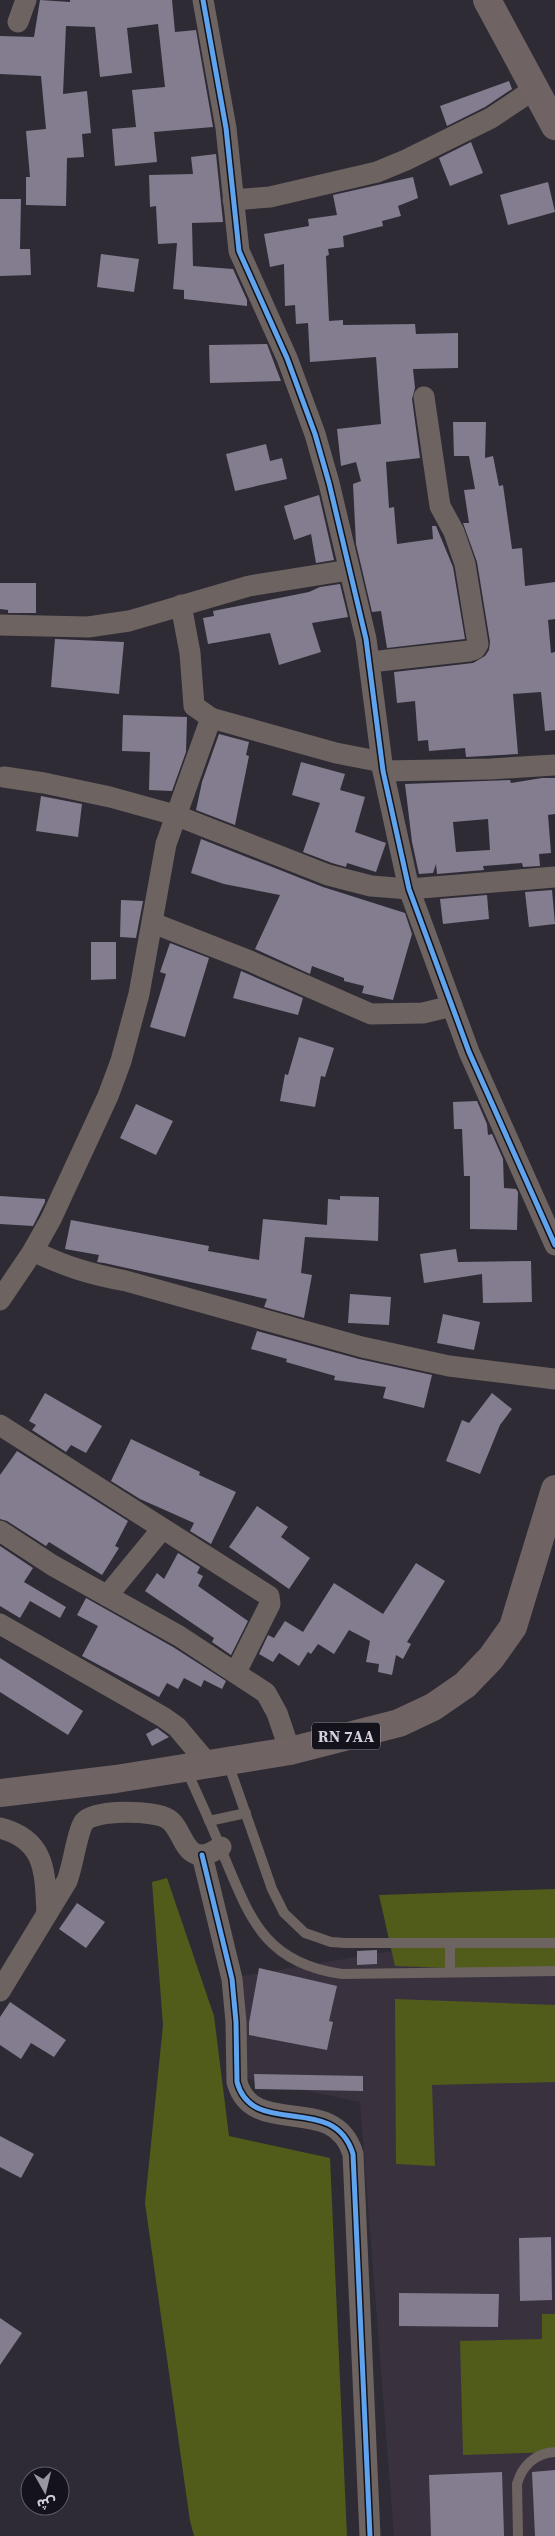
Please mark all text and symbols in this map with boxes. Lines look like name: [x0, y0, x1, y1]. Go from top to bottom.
road number: RN 7AA: [312, 1722, 380, 1750]
north arrow: [20, 2466, 70, 2516]
text: ش: [36, 2493, 58, 2515]

